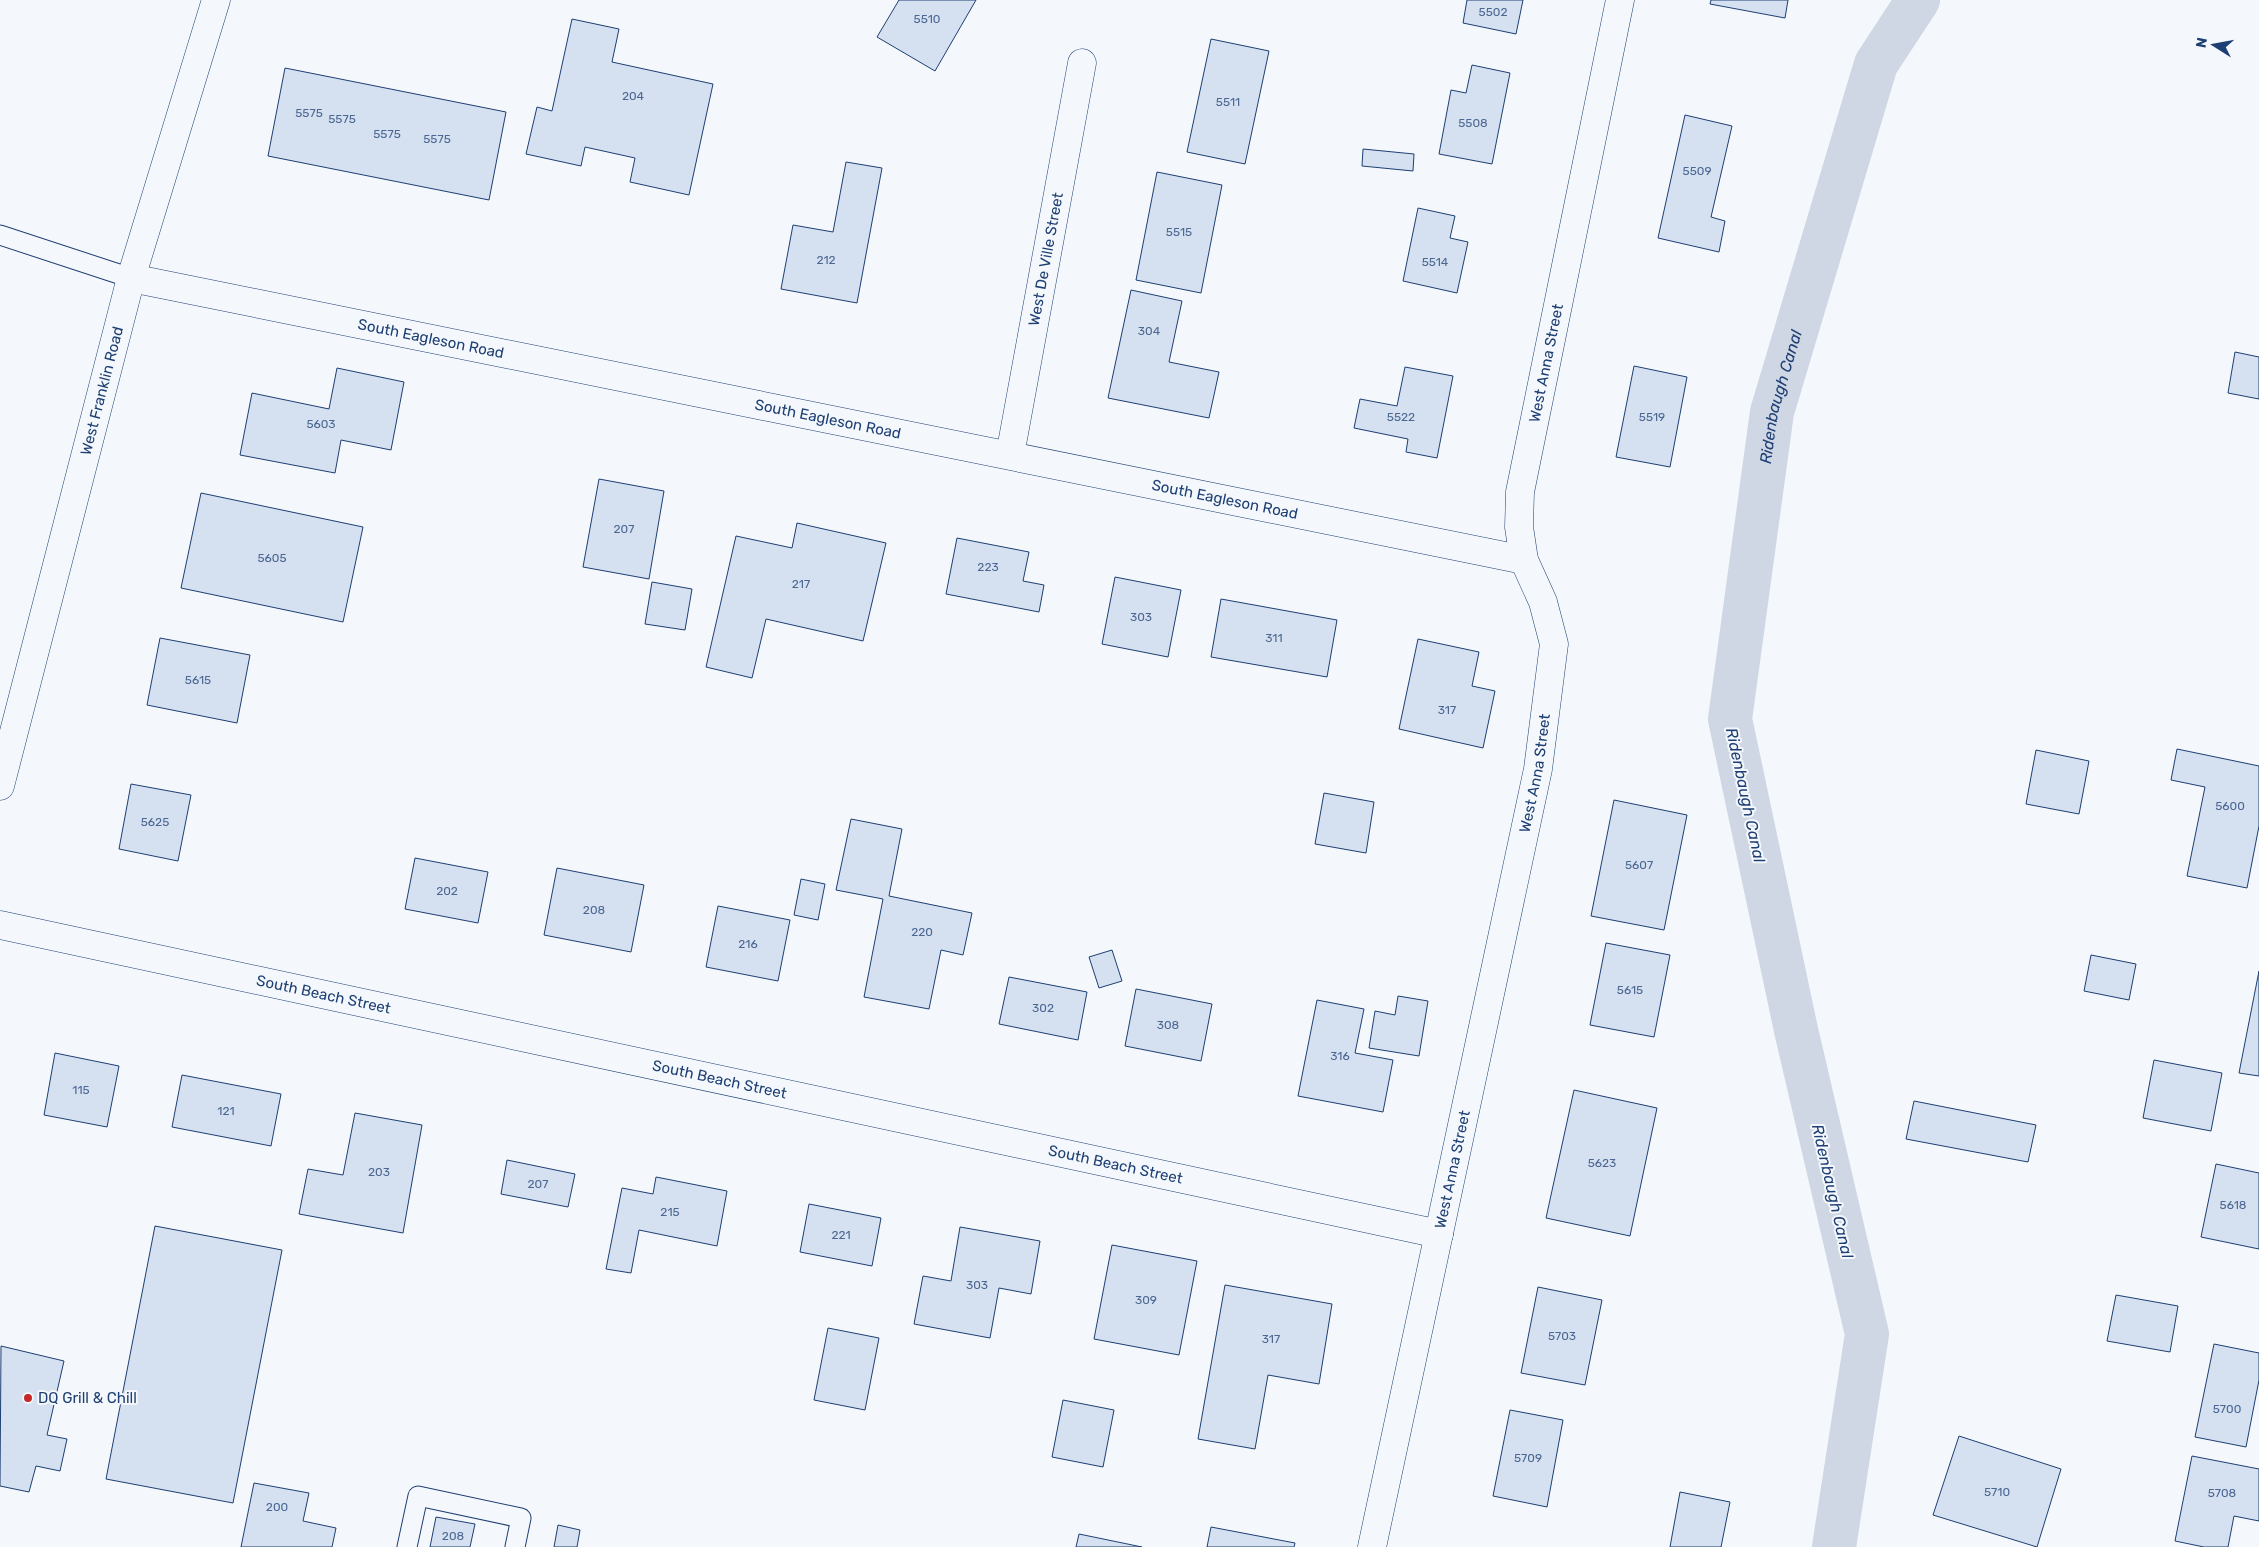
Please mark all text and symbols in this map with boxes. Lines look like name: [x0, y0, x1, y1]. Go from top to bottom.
house number: 5502: [1479, 5, 1507, 19]
house number: 5510: [914, 12, 940, 26]
north arrow: [2189, 20, 2239, 70]
text: N: [2192, 36, 2211, 49]
house number: 204: [622, 89, 645, 103]
house number: 5511: [1216, 95, 1240, 109]
house number: 5575: [295, 106, 323, 120]
house number: 5575: [328, 112, 356, 126]
house number: 5508: [1458, 116, 1488, 130]
house number: 5575: [373, 127, 401, 141]
house number: 5575: [423, 132, 451, 146]
house number: 5509: [1683, 164, 1712, 178]
street label: West De Ville Street: [1025, 191, 1067, 328]
house number: 5515: [1166, 225, 1192, 239]
house number: 212: [816, 253, 836, 267]
house number: 5514: [1422, 255, 1449, 269]
street label: West Anna Street: [1525, 302, 1567, 424]
street label: South Eagleson Road: [356, 315, 506, 362]
house number: 304: [1138, 324, 1161, 338]
street label: West Franklin Road: [77, 325, 127, 457]
water label: Ridenbaugh Canal: [1756, 327, 1806, 465]
street label: South Eagleson Road: [753, 395, 903, 443]
house number: 5522: [1387, 410, 1415, 424]
house number: 5519: [1639, 410, 1665, 424]
house number: 5603: [306, 417, 336, 431]
street label: South Eagleson Road: [1150, 476, 1299, 523]
house number: 207: [614, 522, 634, 536]
house number: 5605: [257, 551, 287, 565]
house number: 223: [977, 560, 999, 574]
house number: 217: [792, 577, 810, 591]
house number: 303: [1130, 610, 1152, 624]
house number: 311: [1265, 631, 1283, 645]
house number: 5615: [185, 673, 211, 687]
house number: 317: [1438, 703, 1456, 717]
street label: West Anna Street: [1516, 712, 1554, 834]
water label: Ridenbaugh Canal: [1722, 726, 1769, 865]
house number: 5600: [2215, 799, 2245, 813]
house number: 5625: [141, 815, 169, 829]
house number: 5607: [1625, 858, 1653, 872]
house number: 202: [436, 884, 458, 898]
house number: 208: [583, 903, 605, 917]
house number: 220: [911, 925, 933, 939]
house number: 216: [738, 937, 758, 951]
street label: South Beach Street: [255, 971, 393, 1018]
house number: 5615: [1617, 983, 1643, 997]
house number: 302: [1032, 1001, 1054, 1015]
house number: 308: [1157, 1018, 1179, 1032]
house number: 316: [1330, 1049, 1350, 1063]
street label: South Beach Street: [651, 1056, 789, 1103]
house number: 115: [72, 1083, 90, 1097]
house number: 121: [217, 1104, 235, 1118]
street label: West Anna Street: [1431, 1109, 1474, 1230]
water label: Ridenbaugh Canal: [1808, 1122, 1857, 1261]
street label: South Beach Street: [1047, 1141, 1185, 1188]
house number: 5623: [1588, 1156, 1616, 1170]
house number: 203: [368, 1165, 390, 1179]
house number: 207: [528, 1177, 548, 1191]
house number: 5618: [2220, 1198, 2246, 1212]
house number: 215: [660, 1205, 680, 1219]
house number: 221: [831, 1228, 851, 1242]
house number: 303: [966, 1278, 988, 1292]
house number: 309: [1135, 1293, 1157, 1307]
house number: 5703: [1548, 1329, 1576, 1343]
house number: 317: [1262, 1332, 1280, 1346]
place label: DQ Grill & Chill: [38, 1389, 137, 1407]
marker: DQ Grill & Chill: [22, 1392, 34, 1404]
house number: 5700: [2213, 1402, 2241, 1416]
house number: 5709: [1514, 1451, 1542, 1465]
house number: 5710: [1984, 1485, 2010, 1499]
house number: 5708: [2208, 1486, 2236, 1500]
house number: 200: [266, 1500, 288, 1514]
house number: 208: [442, 1529, 464, 1543]

